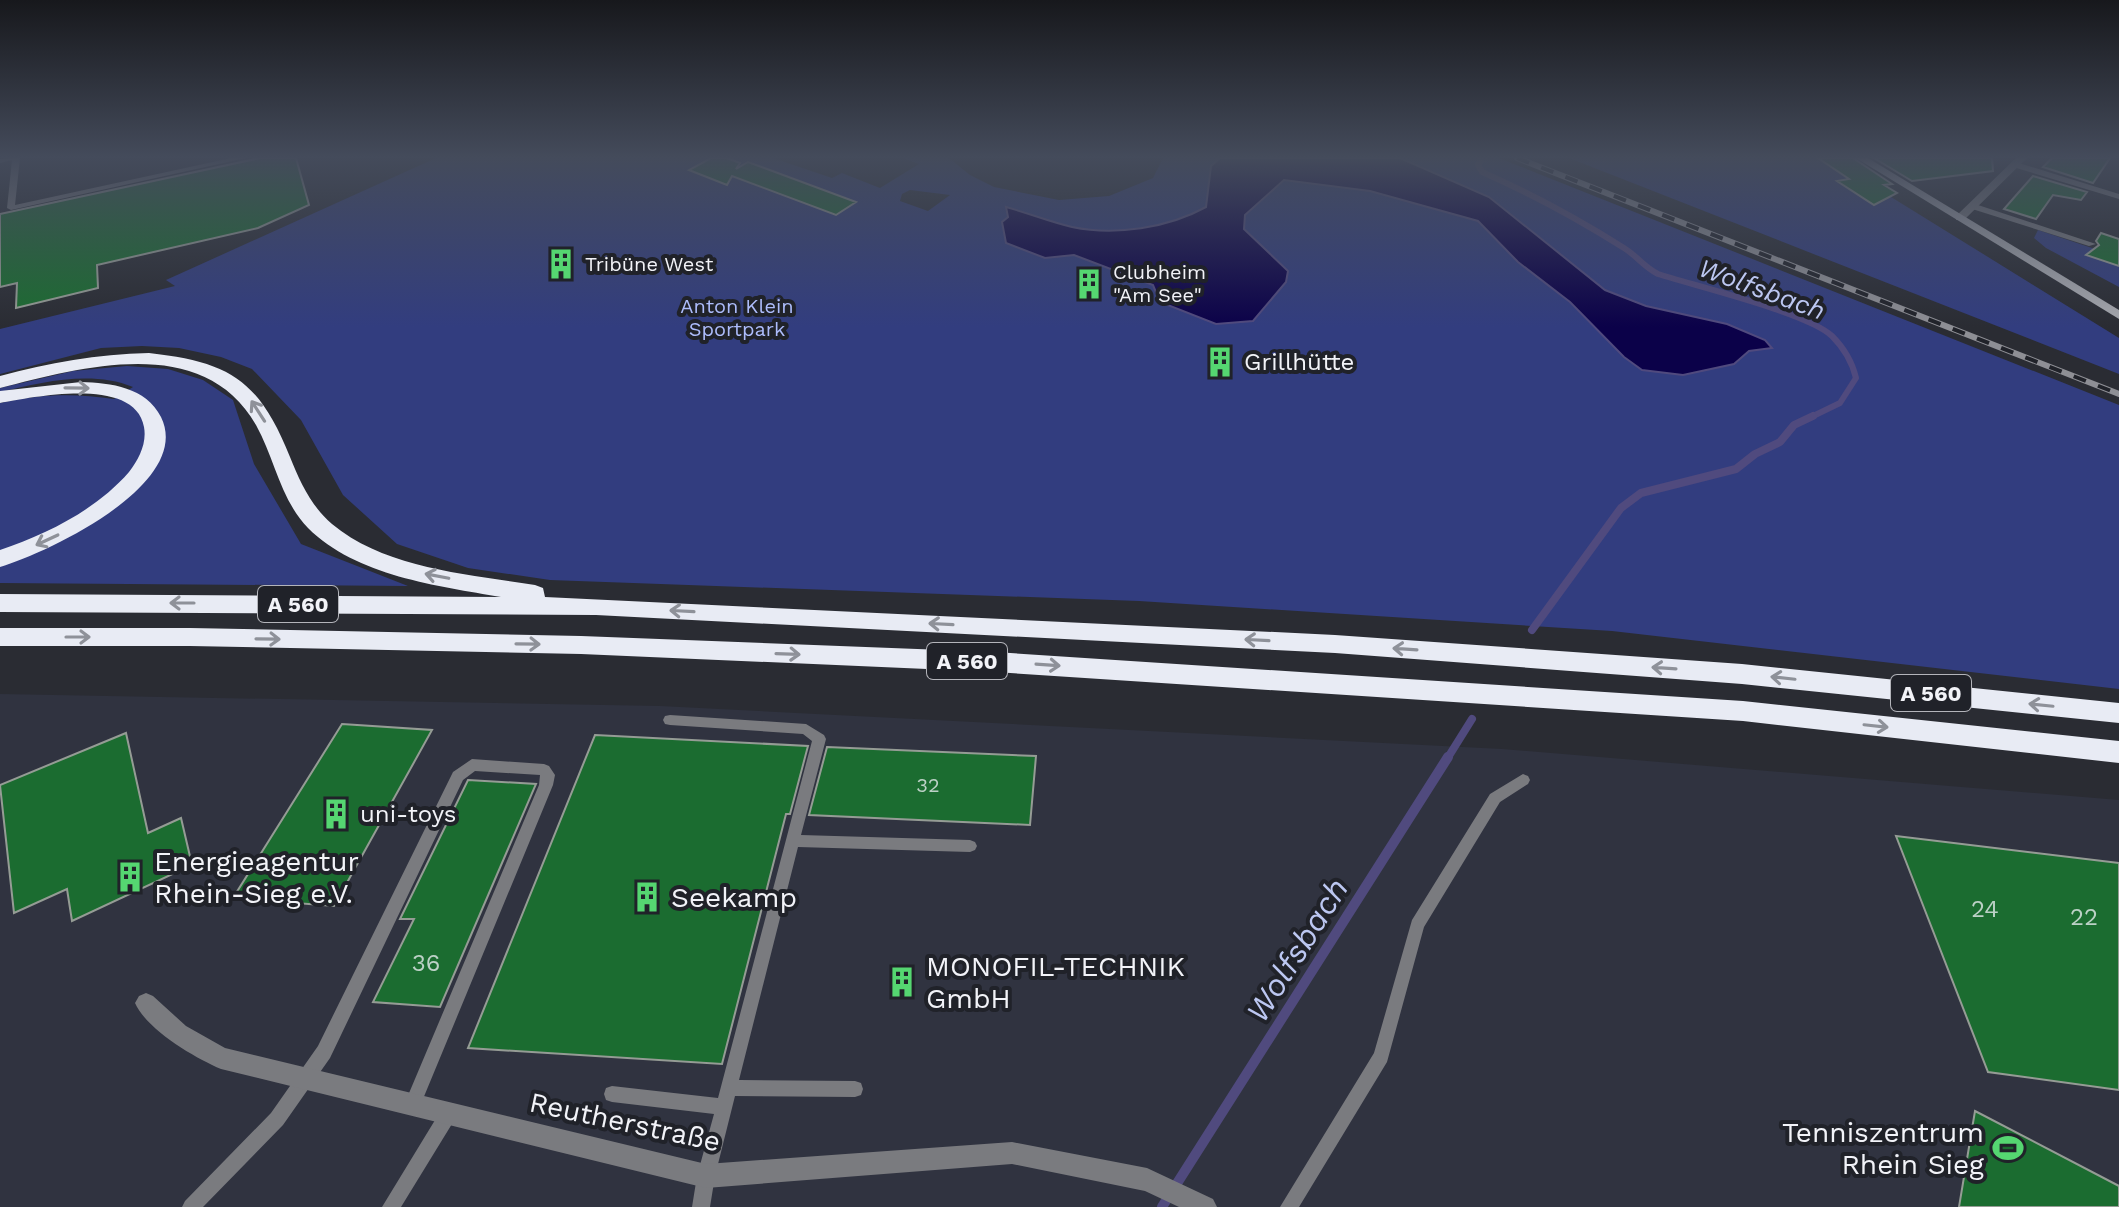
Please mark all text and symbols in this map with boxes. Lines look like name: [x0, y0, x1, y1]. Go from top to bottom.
building icon: Tribüne West: [544, 247, 578, 281]
place label: Tribüne West: [585, 252, 714, 276]
water label: Wolfsbach: [1695, 252, 1829, 326]
place label: Clubheim "Am See": [1113, 260, 1206, 307]
building icon: Clubheim "Am See": [1072, 267, 1106, 301]
park label: Anton Klein Sportpark: [680, 294, 794, 341]
building icon: Grillhütte: [1203, 345, 1237, 379]
place label: Grillhütte: [1244, 348, 1354, 376]
one-way arrow: [63, 381, 90, 396]
one-way arrow: [250, 400, 266, 423]
one-way arrow: [36, 534, 60, 549]
one-way arrow: [425, 567, 450, 582]
road number: A 560: [258, 586, 338, 622]
one-way arrow: [169, 595, 196, 611]
one-way arrow: [669, 603, 696, 618]
one-way arrow: [928, 616, 955, 631]
one-way arrow: [64, 629, 91, 645]
one-way arrow: [254, 631, 281, 646]
one-way arrow: [1244, 633, 1271, 648]
one-way arrow: [514, 637, 541, 652]
one-way arrow: [1392, 641, 1419, 656]
road number: A 560: [927, 643, 1007, 679]
one-way arrow: [774, 646, 801, 661]
one-way arrow: [1034, 658, 1061, 673]
one-way arrow: [1651, 660, 1678, 675]
one-way arrow: [1770, 670, 1797, 685]
road number: A 560: [1891, 675, 1971, 711]
one-way arrow: [2028, 697, 2055, 712]
one-way arrow: [1862, 718, 1889, 733]
house number: 32: [916, 773, 940, 797]
building icon: uni-toys: [319, 797, 353, 831]
place label: uni-toys: [360, 800, 456, 828]
place label: Energieagentur Rhein-Sieg e.V.: [154, 845, 359, 910]
building icon: Energieagentur Rhein-Sieg e.V.: [113, 860, 147, 894]
water label: Wolfsbach: [1238, 871, 1356, 1029]
building icon: Seekamp: [630, 880, 664, 914]
place label: Seekamp: [671, 881, 797, 914]
house number: 24: [1971, 895, 1999, 923]
house number: 22: [2070, 903, 2098, 931]
house number: 36: [412, 949, 440, 977]
place label: MONOFIL-TECHNIK GmbH: [926, 950, 1185, 1015]
building icon: MONOFIL-TECHNIK GmbH: [885, 965, 919, 999]
street label: Reutherstraße: [526, 1086, 724, 1158]
place label: Tenniszentrum Rhein Sieg: [1782, 1116, 1984, 1181]
sports icon: Tenniszentrum Rhein Sieg: [1991, 1131, 2025, 1165]

